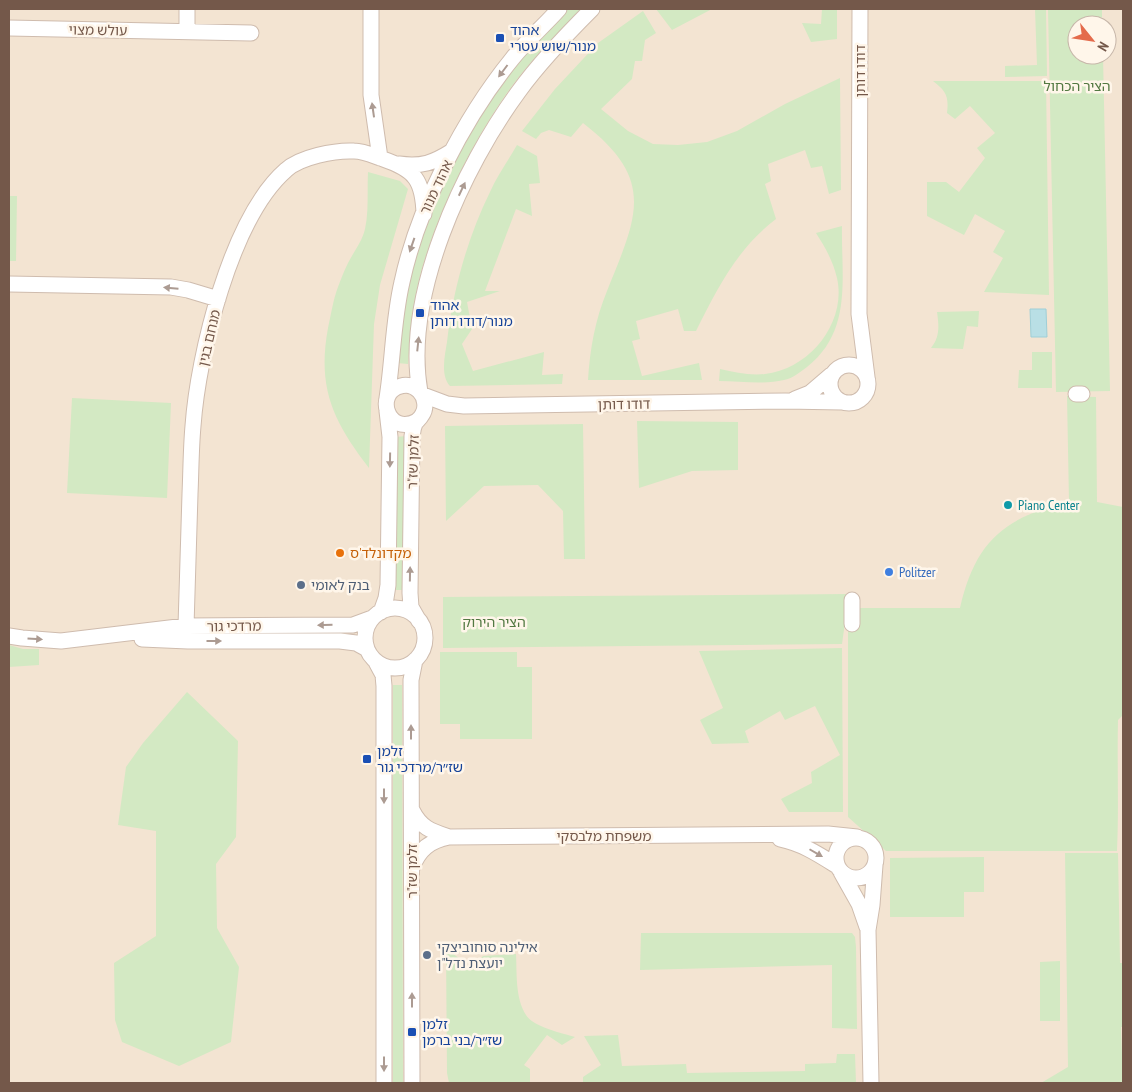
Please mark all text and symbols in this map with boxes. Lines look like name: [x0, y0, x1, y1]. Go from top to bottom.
north arrow: [1067, 15, 1117, 65]
street label: עולש מצוי: [69, 20, 127, 40]
place label: אהוד מנור/שוש עטרי: [510, 21, 596, 55]
marker: אהוד מנור/שוש עטרי: [494, 32, 506, 44]
text: N: [1094, 39, 1113, 54]
street label: דודו דותן: [851, 44, 869, 97]
one-way arrow: [497, 64, 508, 77]
park label: הציר הכחול: [1043, 77, 1111, 95]
one-way arrow: [369, 101, 377, 117]
street label: אהוד מנור: [416, 157, 457, 217]
one-way arrow: [458, 181, 466, 196]
one-way arrow: [408, 238, 415, 253]
one-way arrow: [163, 284, 179, 292]
place label: אהוד מנור/דודו דותן: [430, 296, 513, 330]
marker: אהוד מנור/דודו דותן: [414, 307, 426, 319]
street label: מנחם בגין: [194, 308, 224, 368]
one-way arrow: [414, 336, 422, 352]
street label: דודו דותן: [598, 395, 651, 413]
street label: זלמן שז"ר: [403, 434, 423, 490]
one-way arrow: [386, 452, 394, 468]
place label: Piano Center: [1018, 496, 1080, 514]
marker: Piano Center: [1002, 499, 1014, 511]
place label: מקדונלד'ס: [350, 544, 412, 562]
marker: מקדונלד'ס: [334, 547, 346, 559]
place label: Politzer: [899, 563, 936, 581]
one-way arrow: [406, 566, 414, 582]
marker: Politzer: [883, 566, 895, 578]
place label: בנק לאומי: [311, 576, 370, 594]
marker: בנק לאומי: [295, 579, 307, 591]
park label: הציר הירוק: [462, 613, 526, 631]
street label: מרדכי גור: [207, 617, 261, 635]
one-way arrow: [317, 621, 333, 629]
one-way arrow: [27, 636, 43, 644]
one-way arrow: [207, 637, 223, 645]
one-way arrow: [407, 724, 415, 740]
place label: זלמן שז״ר/מרדכי גור: [377, 742, 463, 776]
marker: זלמן שז״ר/מרדכי גור: [361, 753, 373, 765]
one-way arrow: [380, 789, 388, 805]
street label: משפחת מלבסקי: [556, 827, 652, 845]
street label: זלמן שז"ר: [403, 843, 421, 898]
one-way arrow: [809, 848, 822, 857]
place label: אילינה סוחוביצקי יועצת נדל"ן: [437, 938, 538, 972]
marker: אילינה סוחוביצקי יועצת נדל"ן: [421, 949, 433, 961]
one-way arrow: [408, 991, 416, 1007]
place label: זלמן שז״ר/בני ברמן: [422, 1015, 502, 1049]
marker: זלמן שז״ר/בני ברמן: [406, 1026, 418, 1038]
one-way arrow: [380, 1056, 388, 1072]

